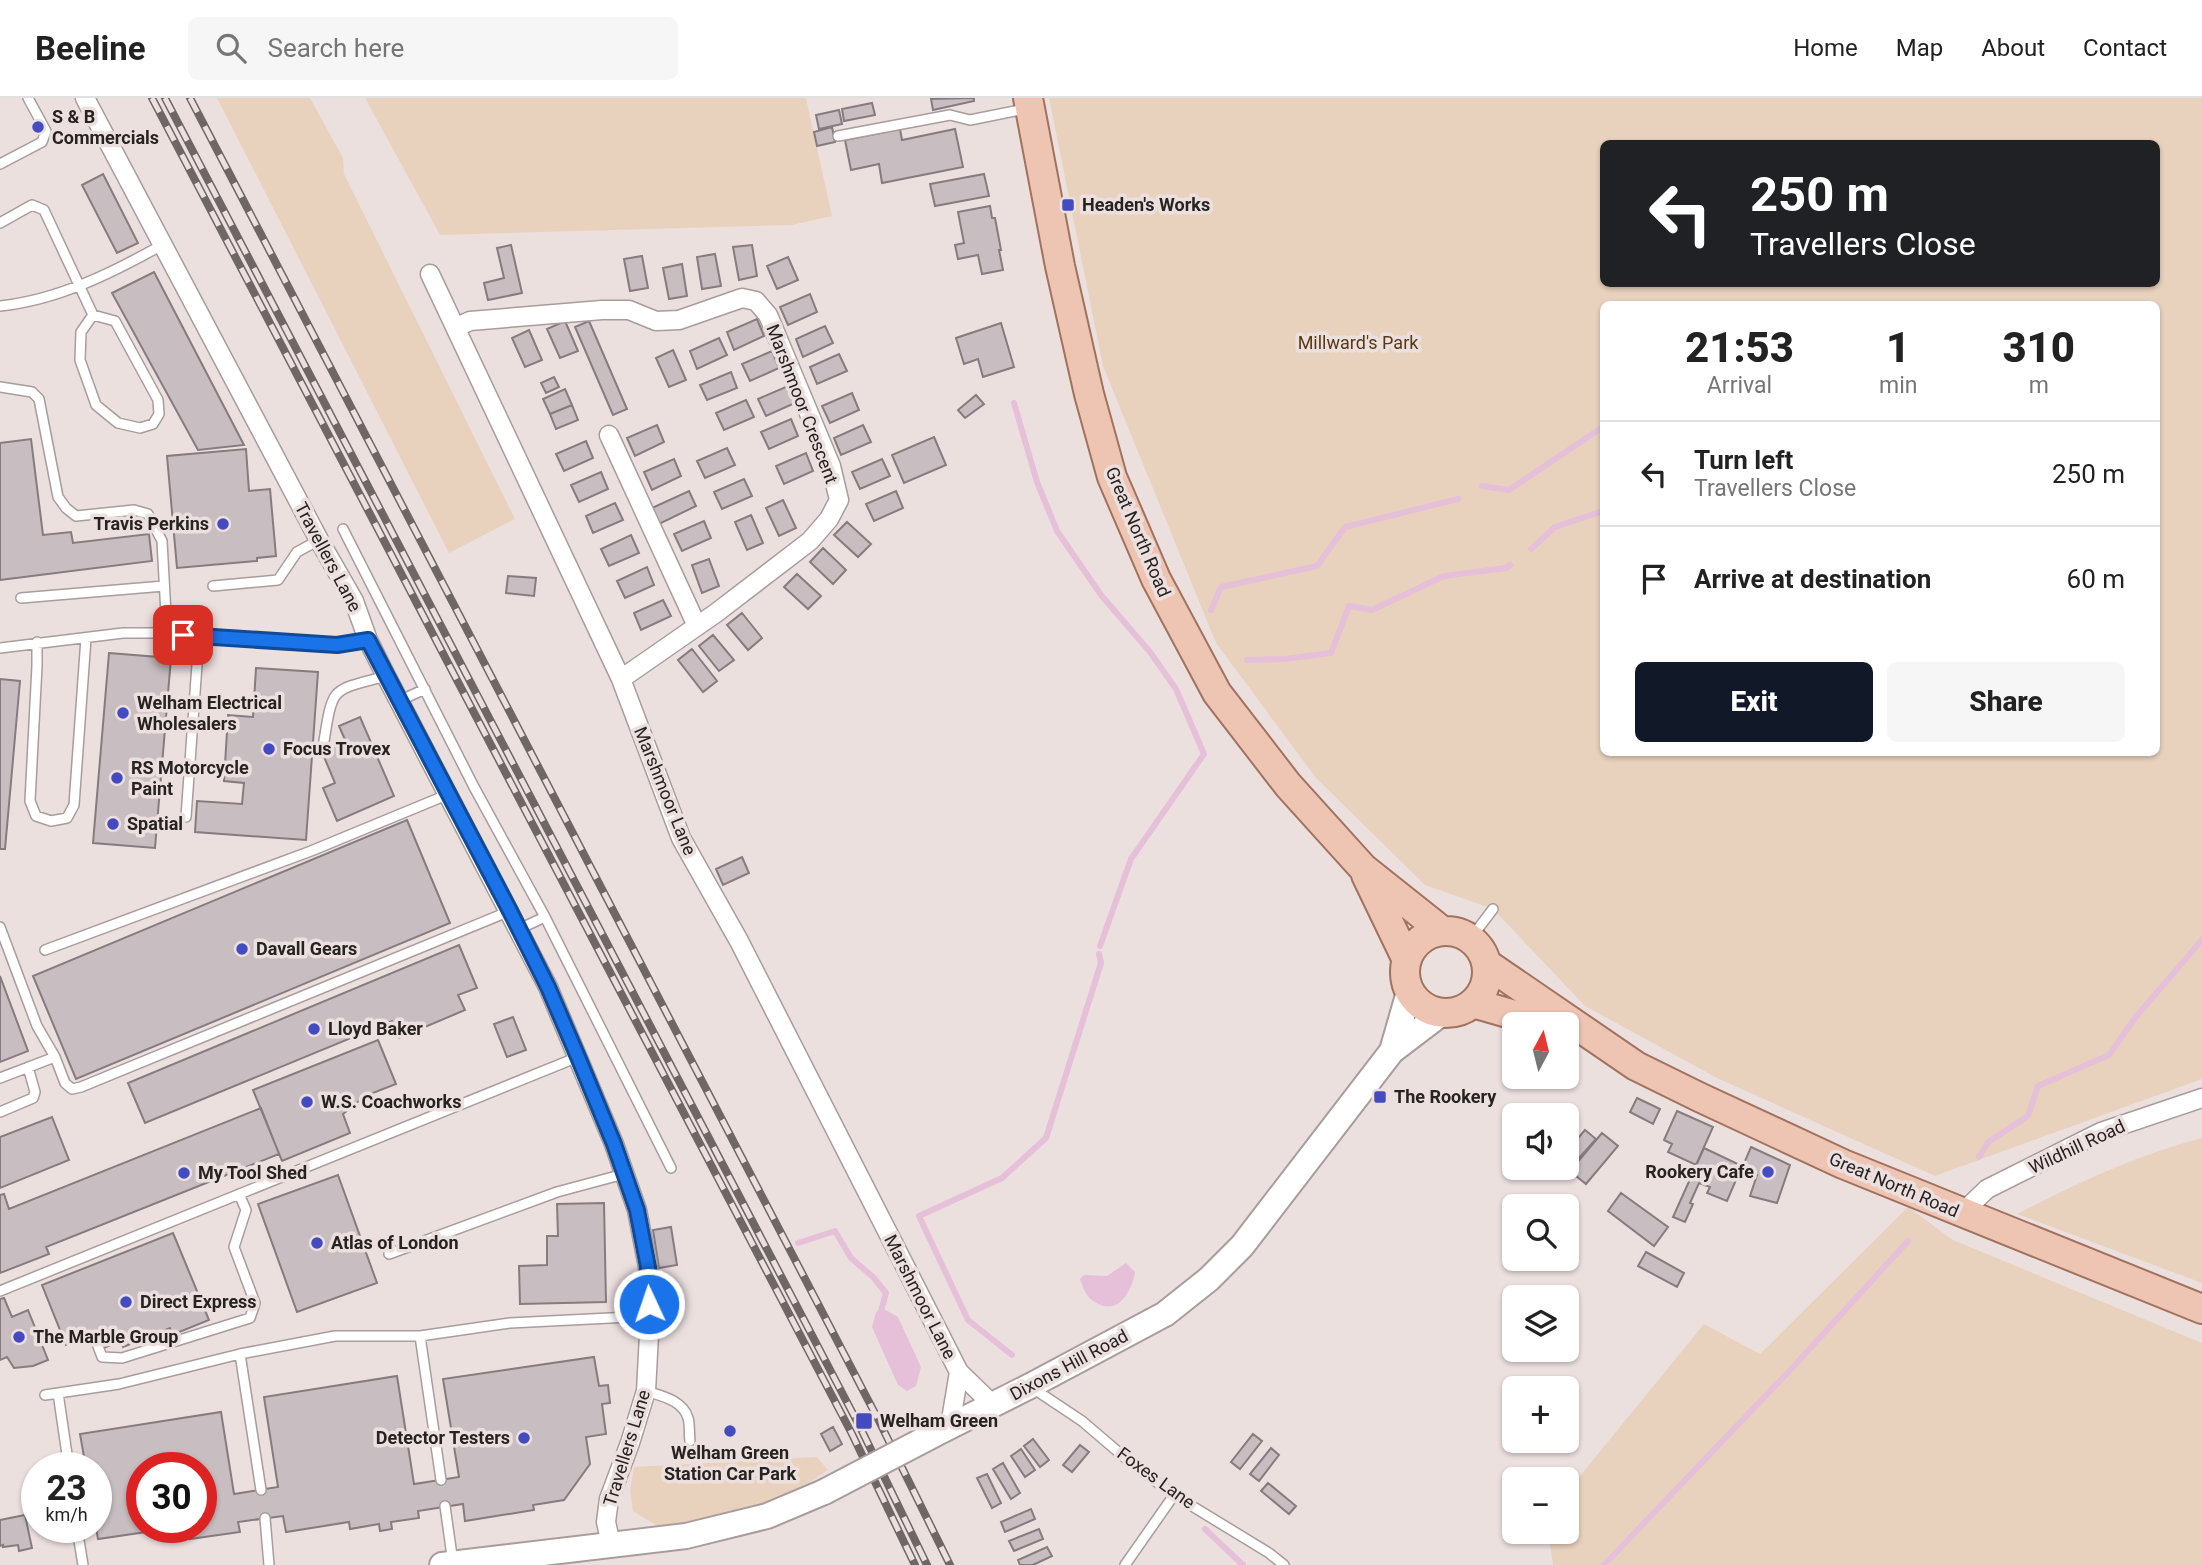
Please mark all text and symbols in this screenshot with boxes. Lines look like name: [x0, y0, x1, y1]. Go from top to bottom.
search box: [188, 17, 678, 80]
text: Beeline: [35, 29, 146, 68]
icon: search: [212, 29, 250, 67]
text: Search here: [268, 33, 404, 63]
text: Home: [1793, 34, 1858, 62]
text: Map: [1896, 34, 1943, 62]
text: About: [1981, 34, 2045, 62]
text: Contact: [2083, 34, 2167, 62]
place label: S & B Commercials: [52, 106, 159, 148]
marker: S & B Commercials: [30, 119, 46, 135]
text: 250 m: [1750, 166, 1889, 223]
icon: left: [1635, 168, 1726, 259]
place label: Headen's Works: [1082, 194, 1210, 215]
marker: Headen's Works: [1060, 197, 1076, 213]
text: Travellers Close: [1750, 225, 1976, 263]
street label: Marshmoor Crescent: [762, 321, 843, 487]
text: 21:53: [1685, 323, 1794, 372]
text: 1: [1886, 323, 1910, 372]
text: 310: [2002, 323, 2075, 372]
park label: Millward's Park: [1298, 332, 1419, 353]
text: Arrival: [1707, 372, 1772, 399]
text: min: [1879, 372, 1917, 399]
text: m: [2029, 372, 2049, 399]
text: Turn left: [1694, 445, 1793, 475]
icon: left: [1635, 455, 1673, 493]
text: 250 m: [2052, 459, 2125, 489]
street label: Great North Road: [1102, 464, 1175, 600]
text: Travellers Close: [1694, 475, 1856, 502]
street label: Travellers Lane: [291, 499, 366, 615]
place label: Travis Perkins: [94, 513, 209, 534]
marker: Travis Perkins: [215, 516, 231, 532]
icon: arrive: [1635, 560, 1673, 598]
text: Arrive at destination: [1694, 564, 1931, 594]
text: 60 m: [2067, 564, 2125, 594]
pin: [153, 605, 213, 665]
icon: arrive: [164, 616, 202, 654]
button: Exit: [1635, 662, 1873, 742]
button: Share: [1887, 662, 2125, 742]
place label: Welham Electrical Wholesalers: [137, 692, 282, 734]
marker: Welham Electrical Wholesalers: [115, 705, 131, 721]
street label: Marshmoor Lane: [630, 724, 701, 858]
place label: Focus Trovex: [283, 738, 391, 759]
marker: Focus Trovex: [261, 741, 277, 757]
place label: RS Motorcycle Paint: [131, 757, 249, 799]
marker: RS Motorcycle Paint: [109, 770, 125, 786]
place label: Spatial: [127, 813, 183, 834]
marker: Spatial: [105, 816, 121, 832]
place label: Davall Gears: [256, 938, 357, 959]
marker: Davall Gears: [234, 941, 250, 957]
north arrow: [1502, 1012, 1578, 1088]
map controls: [1502, 1012, 1579, 1544]
place label: Lloyd Baker: [328, 1018, 423, 1039]
marker: Lloyd Baker: [306, 1021, 322, 1037]
place label: The Rookery: [1394, 1086, 1497, 1107]
marker: The Rookery: [1372, 1089, 1388, 1105]
place label: W.S. Coachworks: [321, 1091, 461, 1112]
marker: W.S. Coachworks: [299, 1094, 315, 1110]
button: sound: [1502, 1103, 1579, 1180]
street label: Wildhill Road: [2025, 1115, 2128, 1178]
street label: Great North Road: [1826, 1148, 1962, 1221]
place label: Rookery Cafe: [1645, 1161, 1754, 1182]
place label: My Tool Shed: [198, 1162, 307, 1183]
marker: Rookery Cafe: [1760, 1164, 1776, 1180]
marker: My Tool Shed: [176, 1165, 192, 1181]
button: search: [1502, 1194, 1579, 1271]
street label: Marshmoor Lane: [880, 1231, 961, 1362]
place label: Atlas of London: [331, 1232, 459, 1253]
marker: Atlas of London: [309, 1235, 325, 1251]
position arrow: [612, 1267, 686, 1341]
button: layers: [1502, 1285, 1579, 1362]
place label: Direct Express: [140, 1291, 257, 1312]
marker: Direct Express: [118, 1294, 134, 1310]
street label: Dixons Hill Road: [1006, 1325, 1131, 1404]
place label: The Marble Group: [33, 1326, 178, 1347]
marker: The Marble Group: [11, 1329, 27, 1345]
button: +: [1502, 1376, 1579, 1453]
street label: Travellers Lane: [599, 1387, 654, 1509]
place label: Welham Green: [880, 1410, 998, 1431]
marker: Welham Green: [854, 1411, 874, 1431]
marker: Welham Green Station Car Park: [722, 1423, 738, 1439]
place label: Detector Testers: [376, 1427, 510, 1448]
marker: Detector Testers: [516, 1430, 532, 1446]
place label: Welham Green Station Car Park: [664, 1442, 796, 1484]
street label: Foxes Lane: [1113, 1442, 1199, 1513]
speed limit sign: 30: [126, 1452, 217, 1543]
button: −: [1502, 1467, 1579, 1544]
text: 23: [46, 1468, 87, 1509]
text: km/h: [45, 1504, 88, 1525]

